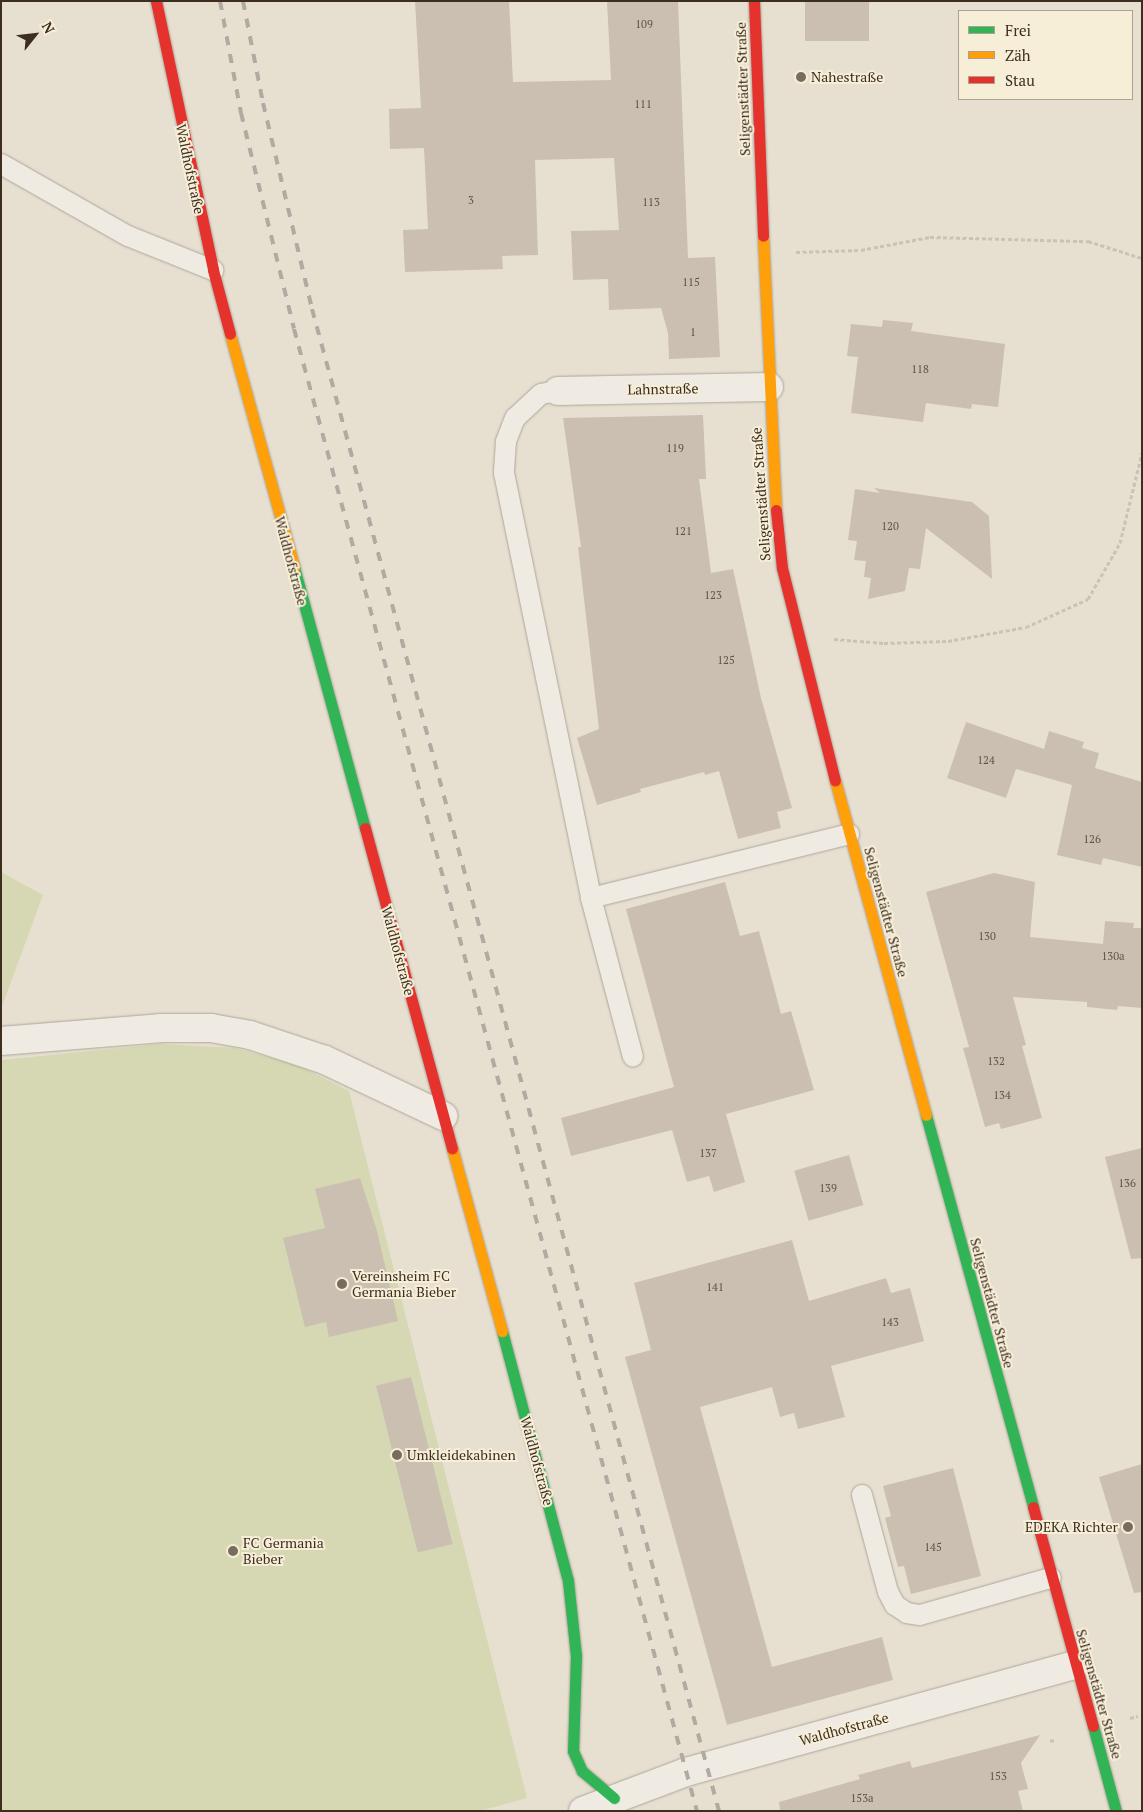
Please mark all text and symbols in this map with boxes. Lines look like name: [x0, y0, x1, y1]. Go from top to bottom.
north arrow: [10, 10, 60, 60]
legend: [958, 10, 1133, 100]
house number: 109: [635, 17, 653, 31]
text: N: [38, 18, 59, 37]
text: Frei: [1005, 20, 1031, 40]
street label: Seligenstädter Straße: [732, 22, 754, 156]
text: Zäh: [1005, 45, 1031, 65]
place label: Nahestraße: [811, 69, 883, 85]
text: Stau: [1005, 70, 1035, 90]
marker: Nahestraße: [795, 71, 807, 83]
house number: 111: [634, 97, 652, 111]
street label: Waldhofstraße: [172, 122, 208, 216]
house number: 3: [468, 193, 474, 207]
house number: 113: [642, 195, 660, 209]
house number: 115: [682, 275, 700, 289]
house number: 1: [690, 325, 696, 339]
house number: 118: [911, 362, 929, 376]
street label: Lahnstraße: [627, 380, 699, 398]
street label: Seligenstädter Straße: [748, 427, 774, 561]
house number: 119: [666, 441, 684, 455]
street label: Waldhofstraße: [271, 515, 311, 607]
house number: 120: [881, 519, 899, 533]
house number: 121: [674, 524, 692, 538]
house number: 123: [704, 588, 722, 602]
house number: 125: [717, 653, 735, 667]
house number: 124: [977, 753, 995, 767]
house number: 126: [1083, 832, 1101, 846]
street label: Seligenstädter Straße: [861, 845, 911, 979]
street label: Waldhofstraße: [378, 905, 418, 997]
house number: 130: [978, 929, 996, 943]
house number: 130a: [1101, 949, 1125, 963]
house number: 132: [987, 1054, 1005, 1068]
house number: 134: [993, 1088, 1011, 1102]
house number: 137: [699, 1146, 717, 1160]
house number: 136: [1118, 1176, 1136, 1190]
house number: 139: [819, 1181, 837, 1195]
street label: Seligenstädter Straße: [967, 1236, 1017, 1370]
place label: Vereinsheim FC Germania Bieber: [352, 1268, 456, 1300]
marker: Vereinsheim FC Germania Bieber: [336, 1278, 348, 1290]
house number: 141: [706, 1280, 724, 1294]
house number: 143: [881, 1315, 899, 1329]
street label: Waldhofstraße: [517, 1415, 557, 1507]
place label: Umkleidekabinen: [407, 1447, 516, 1463]
marker: Umkleidekabinen: [391, 1449, 403, 1461]
place label: EDEKA Richter: [1025, 1519, 1118, 1535]
marker: EDEKA Richter: [1122, 1521, 1134, 1533]
place label: FC Germania Bieber: [243, 1535, 324, 1568]
house number: 145: [924, 1540, 942, 1554]
marker: FC Germania Bieber: [227, 1545, 239, 1557]
street label: Seligenstädter Straße: [1072, 1627, 1126, 1761]
street label: Waldhofstraße: [798, 1709, 890, 1749]
house number: 153: [989, 1769, 1007, 1783]
house number: 153a: [850, 1791, 874, 1805]

